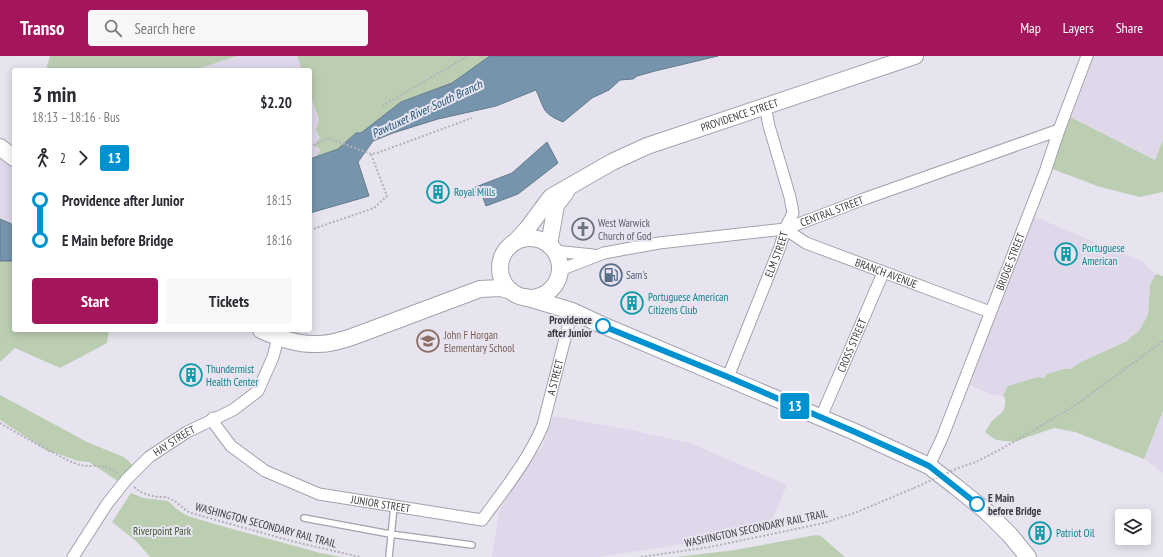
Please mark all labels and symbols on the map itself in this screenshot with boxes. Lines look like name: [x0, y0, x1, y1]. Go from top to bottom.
water label: Pawtuxet River South Branch: [369, 76, 485, 141]
street label: PROVIDENCE STREET: [699, 95, 780, 135]
building icon: Royal Mills: [425, 179, 451, 205]
place label: Royal Mills: [454, 185, 495, 199]
street label: CENTRAL STREET: [798, 193, 866, 230]
church icon: West Warwick Church of God: [570, 216, 596, 242]
place label: West Warwick Church of God: [598, 216, 652, 243]
street label: ELM STREET: [762, 230, 791, 279]
street label: BRIDGE STREET: [993, 231, 1028, 292]
building icon: Portuguese American: [1053, 241, 1079, 267]
place label: Portuguese American: [1082, 241, 1125, 268]
street label: BRANCH AVENUE: [853, 255, 920, 291]
fuel station icon: Sam's: [598, 262, 624, 288]
place label: Sam's: [626, 268, 648, 282]
building icon: Portuguese American Citizens Club: [619, 290, 645, 316]
place label: Portuguese American Citizens Club: [648, 290, 728, 317]
place label: Providence after Junior: [548, 313, 593, 340]
street label: CROSS STREET: [834, 316, 870, 374]
marker: Providence after Junior: [595, 318, 611, 334]
school or university icon: John F Horgan Elementary School: [415, 328, 441, 354]
place label: John F Horgan Elementary School: [443, 328, 515, 355]
street label: A STREET: [544, 358, 566, 397]
building icon: Thundermist Health Center: [178, 362, 204, 388]
place label: Thundermist Health Center: [206, 362, 258, 389]
line badge: 13: [777, 393, 813, 419]
street label: HAY STREET: [151, 422, 197, 459]
place label: E Main before Bridge: [988, 491, 1041, 518]
street label: JUNIOR STREET: [349, 492, 412, 515]
marker: E Main before Bridge: [969, 496, 985, 512]
street label: WASHINGTON SECONDARY RAIL TRAIL: [194, 499, 339, 551]
street label: WASHINGTON SECONDARY RAIL TRAIL: [683, 506, 829, 550]
building icon: Patriot Oil: [1027, 520, 1053, 546]
park label: Riverpoint Park: [133, 524, 192, 538]
place label: Patriot Oil: [1056, 526, 1095, 540]

